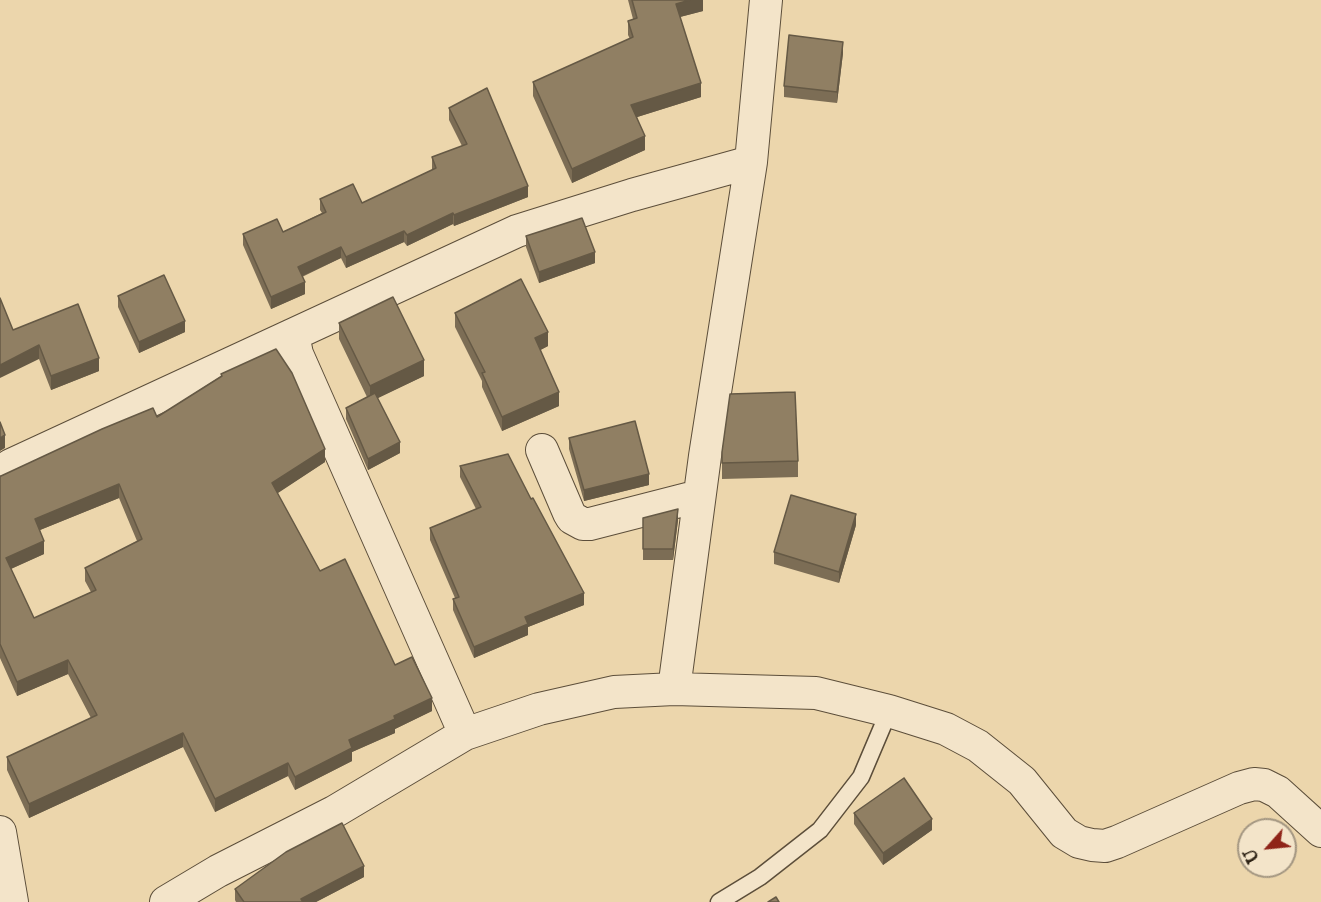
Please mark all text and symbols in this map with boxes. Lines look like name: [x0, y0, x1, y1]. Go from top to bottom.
north arrow: [1237, 818, 1297, 878]
text: U: [1241, 845, 1265, 866]

